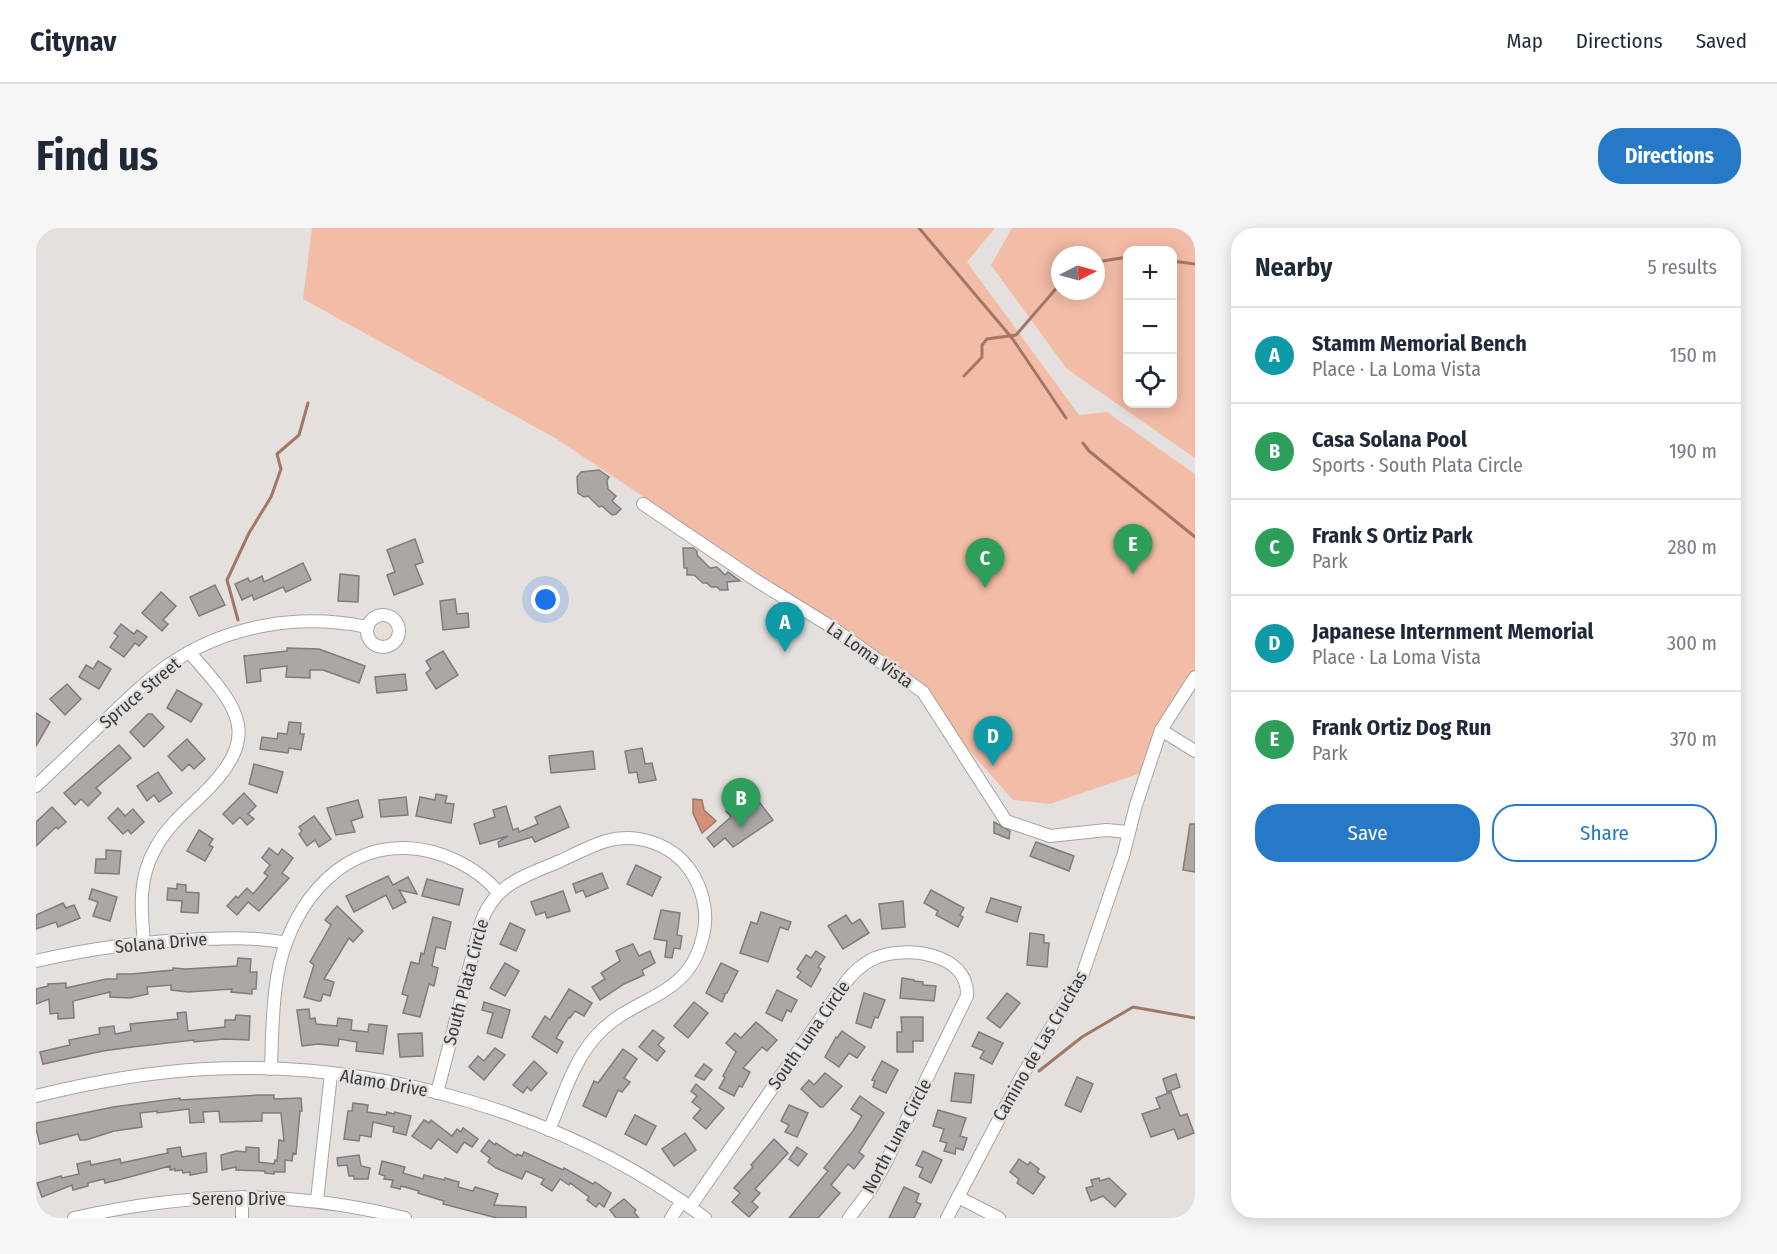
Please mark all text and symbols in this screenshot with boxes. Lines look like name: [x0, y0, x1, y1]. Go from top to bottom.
text: Citynav: [30, 25, 116, 58]
text: Map: [1506, 28, 1543, 54]
text: Directions: [1576, 28, 1663, 54]
text: Saved: [1696, 28, 1747, 54]
button: Directions: [1598, 128, 1741, 184]
text: Find us: [36, 131, 158, 181]
north arrow: [1051, 246, 1105, 300]
map controls: [1123, 246, 1177, 408]
button: +: [1123, 246, 1177, 300]
text: Nearby: [1255, 252, 1332, 283]
text: 5 results: [1647, 255, 1717, 279]
button: −: [1123, 300, 1177, 354]
text: Stamm Memorial Bench: [1312, 330, 1527, 357]
text: A: [1269, 343, 1280, 367]
text: 150 m: [1670, 343, 1717, 367]
button: locate: [1123, 354, 1177, 408]
text: Place · La Loma Vista: [1312, 357, 1481, 381]
text: Casa Solana Pool: [1312, 426, 1467, 453]
text: B: [1269, 439, 1280, 463]
text: 190 m: [1669, 439, 1717, 463]
text: Sports · South Plata Circle: [1312, 453, 1523, 477]
text: Frank S Ortiz Park: [1312, 522, 1473, 549]
pin: E: [1114, 524, 1152, 574]
text: C: [1269, 535, 1280, 559]
text: 280 m: [1668, 535, 1717, 559]
pin: C: [966, 538, 1004, 588]
text: Park: [1312, 549, 1348, 573]
your location: [531, 585, 560, 614]
pin: A: [766, 602, 804, 652]
street label: La Loma Vista: [822, 617, 918, 693]
text: Japanese Internment Memorial: [1312, 618, 1593, 645]
text: D: [1269, 631, 1280, 655]
text: 300 m: [1667, 631, 1717, 655]
text: Place · La Loma Vista: [1312, 645, 1481, 669]
street label: Spruce Street: [95, 653, 185, 733]
text: Frank Ortiz Dog Run: [1312, 714, 1491, 741]
pin: D: [974, 716, 1012, 766]
text: E: [1270, 727, 1279, 751]
text: 370 m: [1670, 727, 1717, 751]
text: Park: [1312, 741, 1348, 765]
pin: B: [722, 778, 760, 828]
button: Save: [1255, 804, 1480, 862]
button: Share: [1492, 804, 1717, 862]
street label: South Plata Circle: [439, 916, 493, 1047]
street label: Solana Drive: [114, 928, 208, 958]
street label: Camino de Las Crucitas: [988, 967, 1092, 1125]
street label: South Luna Circle: [763, 976, 855, 1094]
street label: Alamo Drive: [338, 1064, 430, 1102]
street label: North Luna Circle: [858, 1075, 936, 1197]
street label: Sereno Drive: [192, 1188, 286, 1210]

